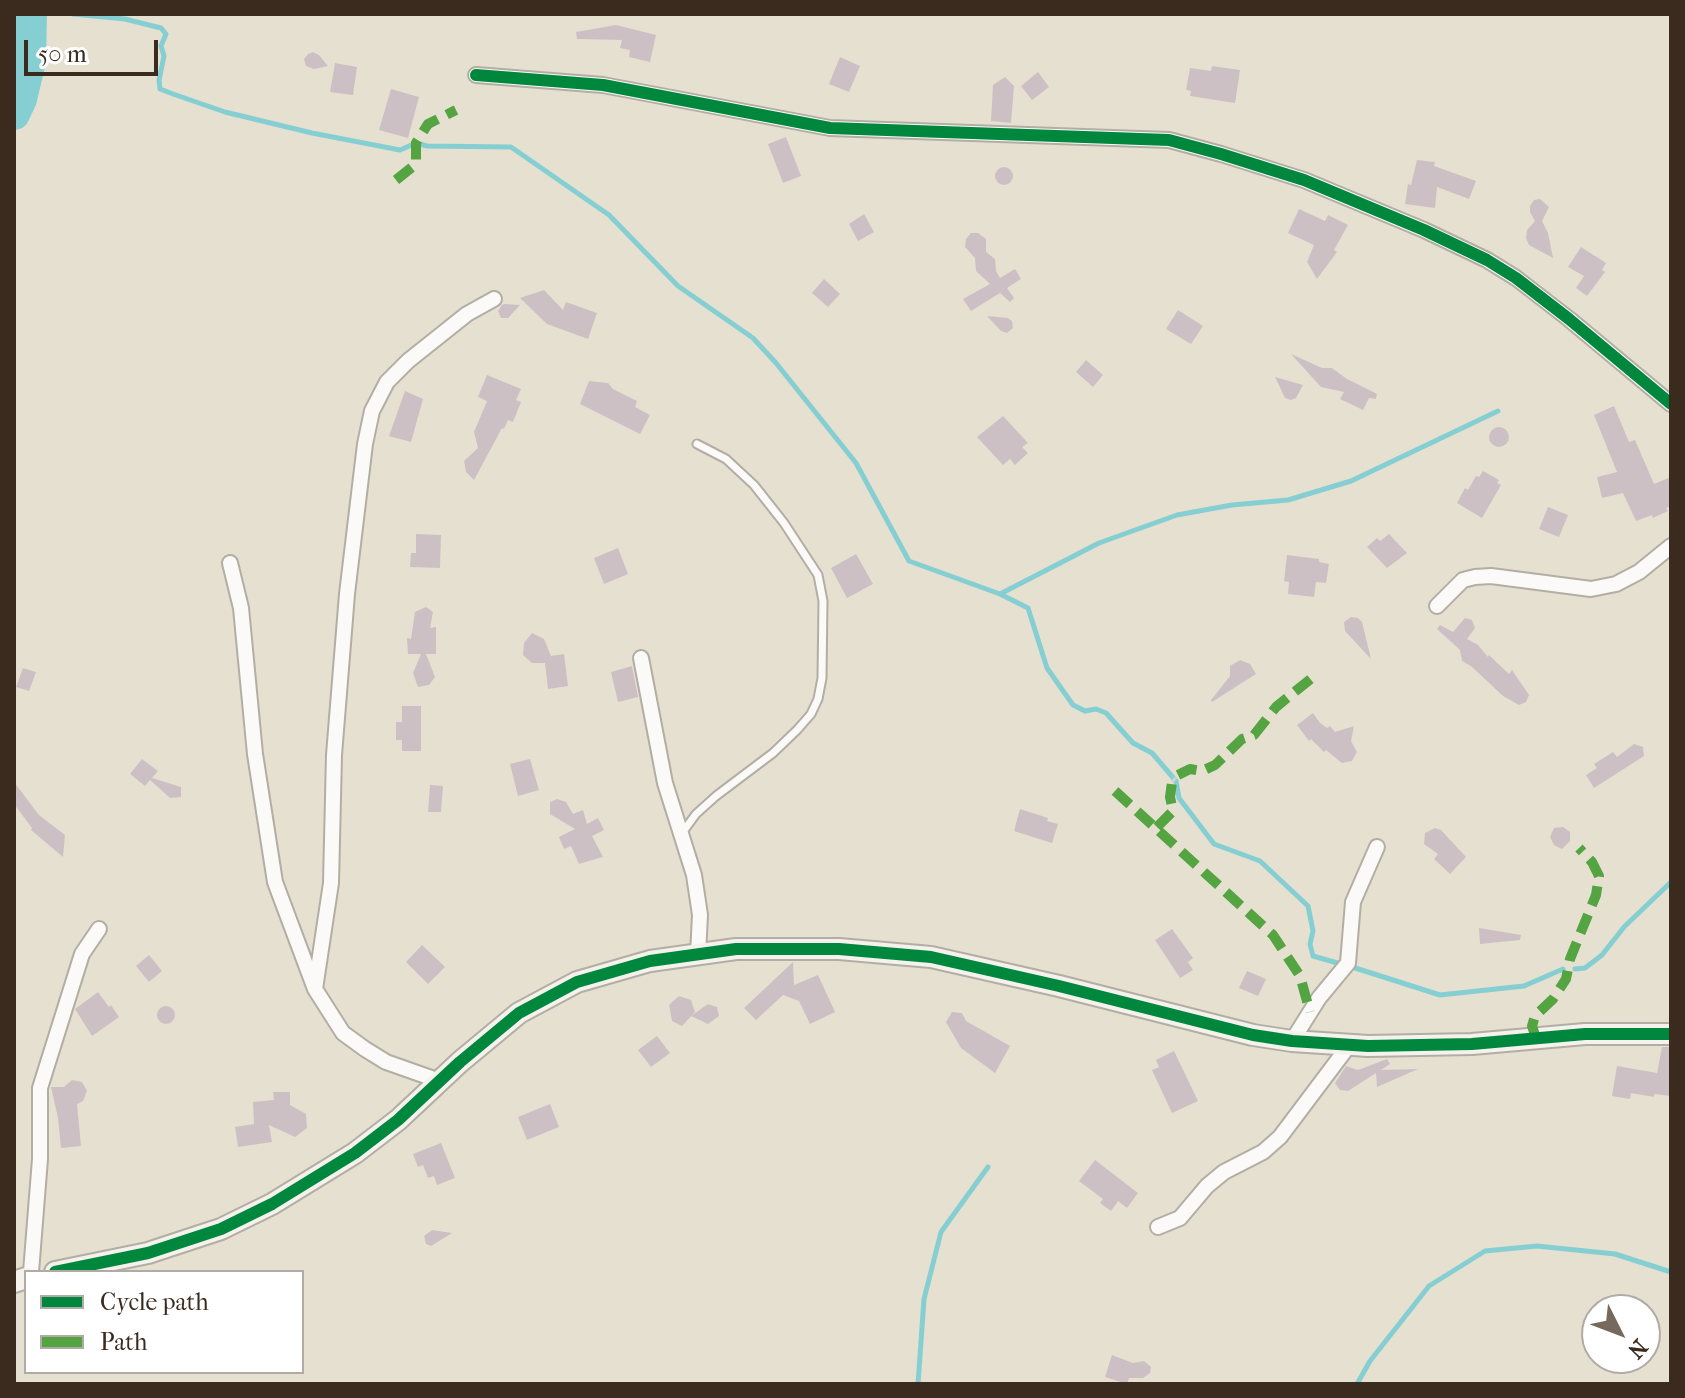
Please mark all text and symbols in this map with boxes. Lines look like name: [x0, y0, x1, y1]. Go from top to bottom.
scale bar: [28, 24, 162, 74]
text: 50 m: [38, 40, 87, 68]
legend: [24, 1270, 304, 1374]
text: Cycle path: [100, 1288, 209, 1316]
north arrow: [1581, 1294, 1661, 1374]
text: Path: [100, 1328, 147, 1356]
text: N: [1622, 1334, 1653, 1364]

